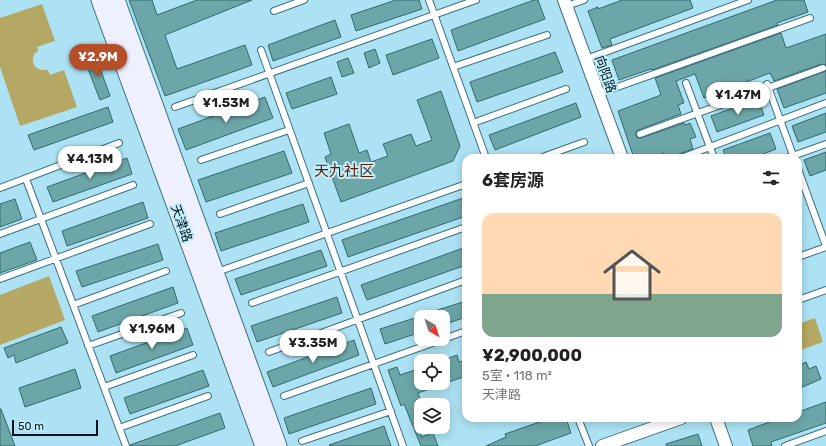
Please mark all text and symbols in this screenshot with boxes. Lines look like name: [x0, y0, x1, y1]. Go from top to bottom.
pin: ¥2.9M: [70, 44, 126, 78]
text: ¥2.9M: [78, 49, 118, 64]
street label: 向阳路: [592, 53, 619, 95]
pin: ¥1.47M: [705, 82, 771, 116]
text: ¥1.47M: [715, 87, 761, 102]
pin: ¥1.53M: [193, 90, 259, 124]
text: ¥1.53M: [203, 95, 249, 110]
pin: ¥4.13M: [57, 146, 123, 180]
text: ¥4.13M: [67, 151, 113, 166]
district label: 天九社区: [314, 162, 374, 180]
icon: filters: [760, 167, 782, 189]
text: 6套房源: [482, 170, 544, 190]
street label: 天津路: [168, 202, 195, 244]
icon: home: [596, 239, 668, 311]
north arrow: [414, 310, 450, 346]
map controls: [414, 310, 450, 434]
pin: ¥1.96M: [119, 316, 185, 350]
text: ¥1.96M: [129, 321, 175, 336]
pin: ¥3.35M: [280, 330, 346, 364]
text: ¥3.35M: [289, 335, 337, 350]
text: ¥2,900,000: [482, 345, 582, 365]
button: locate: [414, 354, 450, 390]
text: 5室 · 118 m²: [482, 368, 552, 383]
text: 天津路: [482, 387, 521, 402]
button: layers: [414, 398, 450, 434]
scale bar: [12, 418, 98, 437]
text: 50 m: [18, 420, 44, 433]

